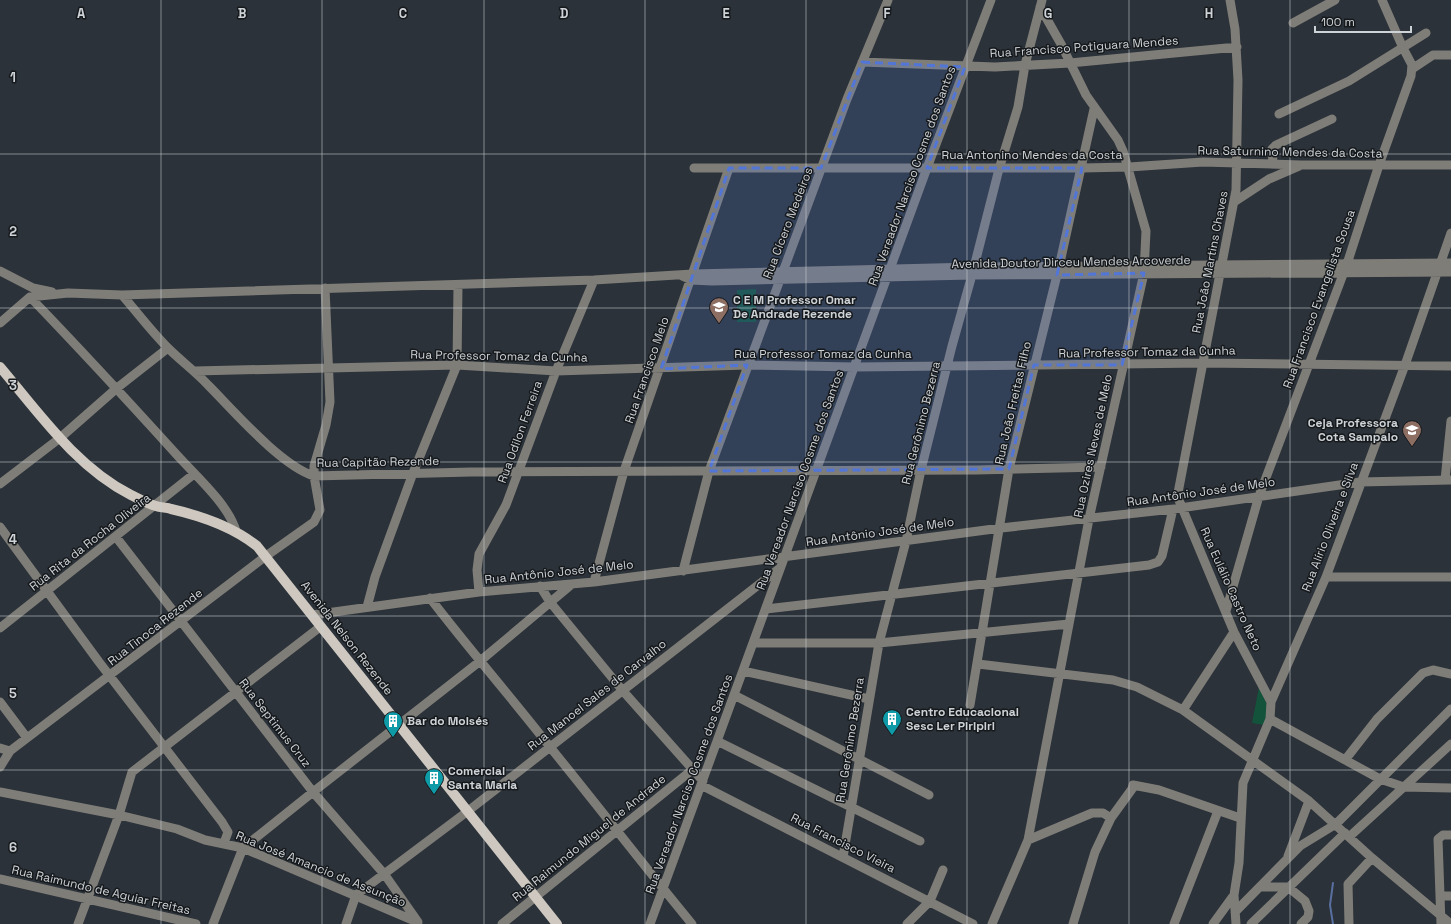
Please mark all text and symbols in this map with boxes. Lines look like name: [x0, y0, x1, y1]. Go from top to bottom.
text: A: [77, 5, 86, 22]
text: B: [238, 5, 247, 22]
text: C: [399, 5, 407, 22]
text: D: [560, 5, 569, 22]
text: E: [722, 5, 730, 22]
text: F: [884, 5, 891, 22]
text: G: [1044, 5, 1052, 22]
text: H: [1205, 5, 1213, 22]
scale bar: [1315, 8, 1411, 34]
text: 100 m: [1321, 14, 1355, 30]
street label: Rua Francisco Potiguara Mendes: [989, 32, 1179, 62]
street label: Rua Vereador Narciso Cosme dos Santos: [865, 64, 959, 288]
text: 1: [10, 69, 16, 86]
street label: Rua Saturnino Mendes da Costa: [1197, 142, 1383, 162]
street label: Rua Antonino Mendes da Costa: [942, 147, 1123, 163]
street label: Rua Cícero Medeiros: [759, 165, 817, 281]
street label: Rua João Martins Chaves: [1188, 189, 1232, 335]
street label: Rua Francisco Evangelista Sousa: [1279, 207, 1359, 391]
text: 2: [9, 223, 17, 240]
street label: Avenida Doutor Dirceu Mendes Arcoverde: [951, 252, 1191, 272]
place label: C E M Professor Omar De Andrade Rezende: [733, 292, 856, 322]
school or university icon: C E M Professor Omar De Andrade Rezende: [708, 296, 730, 324]
street label: Rua Francisco Melo: [621, 314, 673, 426]
street label: Rua João Freitas Filho: [991, 340, 1035, 466]
street label: Rua Professor Tomaz da Cunha: [1058, 342, 1236, 362]
street label: Rua Professor Tomaz da Cunha: [410, 346, 588, 366]
street label: Rua Professor Tomaz da Cunha: [734, 346, 912, 362]
street label: Rua Gerônimo Bezerra: [898, 360, 944, 486]
street label: Rua Vereador Narciso Cosme dos Santos: [753, 368, 847, 592]
street label: Rua Ozires Neves de Melo: [1070, 373, 1116, 519]
text: 3: [9, 377, 17, 394]
street label: Rua Odilon Ferreira: [494, 378, 546, 485]
place label: Ceja Professora Cota Sampaio: [1308, 415, 1398, 445]
school or university icon: Ceja Professora Cota Sampaio: [1401, 419, 1423, 447]
street label: Rua Capitão Rezende: [317, 453, 439, 471]
street label: Rua Alírio Oliveira e Silva: [1298, 460, 1362, 594]
street label: Rua Antônio José de Melo: [1126, 474, 1276, 510]
street label: Rua Rita da Rocha Oliveira: [26, 490, 154, 594]
street label: Rua Antônio José de Melo: [805, 514, 955, 550]
street label: Rua Eulálio Castro Neto: [1196, 525, 1266, 653]
text: 4: [9, 531, 17, 548]
street label: Rua Antônio José de Melo: [484, 556, 634, 588]
street label: Avenida Nelson Rezende: [297, 578, 397, 698]
street label: Rua Tinoca Rezende: [104, 585, 206, 669]
street label: Rua Manoel Sales de Carvalho: [524, 636, 670, 754]
street label: Rua Vereador Narciso Cosme dos Santos: [642, 672, 736, 896]
street label: Rua Septimus Cruz: [235, 675, 315, 771]
street label: Rua Gerônimo Bezerra: [832, 676, 868, 804]
text: 5: [9, 685, 17, 702]
place label: Centro Educacional Sesc Ler Piripiri: [906, 704, 1019, 734]
building icon: Centro Educacional Sesc Ler Piripiri: [881, 708, 903, 736]
building icon: Bar do Moisés: [382, 710, 404, 738]
place label: Bar do Moisés: [407, 713, 488, 729]
place label: Comercial Santa Maria: [448, 763, 517, 793]
building icon: Comercial Santa Maria: [423, 767, 445, 795]
street label: Rua Raimundo Miguel de Andrade: [509, 771, 669, 905]
street label: Rua Francisco Vieira: [788, 810, 898, 876]
street label: Rua José Amancio de Assunção: [234, 827, 408, 911]
text: 6: [9, 839, 17, 856]
street label: Rua Raimundo de Aguiar Freitas: [10, 862, 192, 918]

